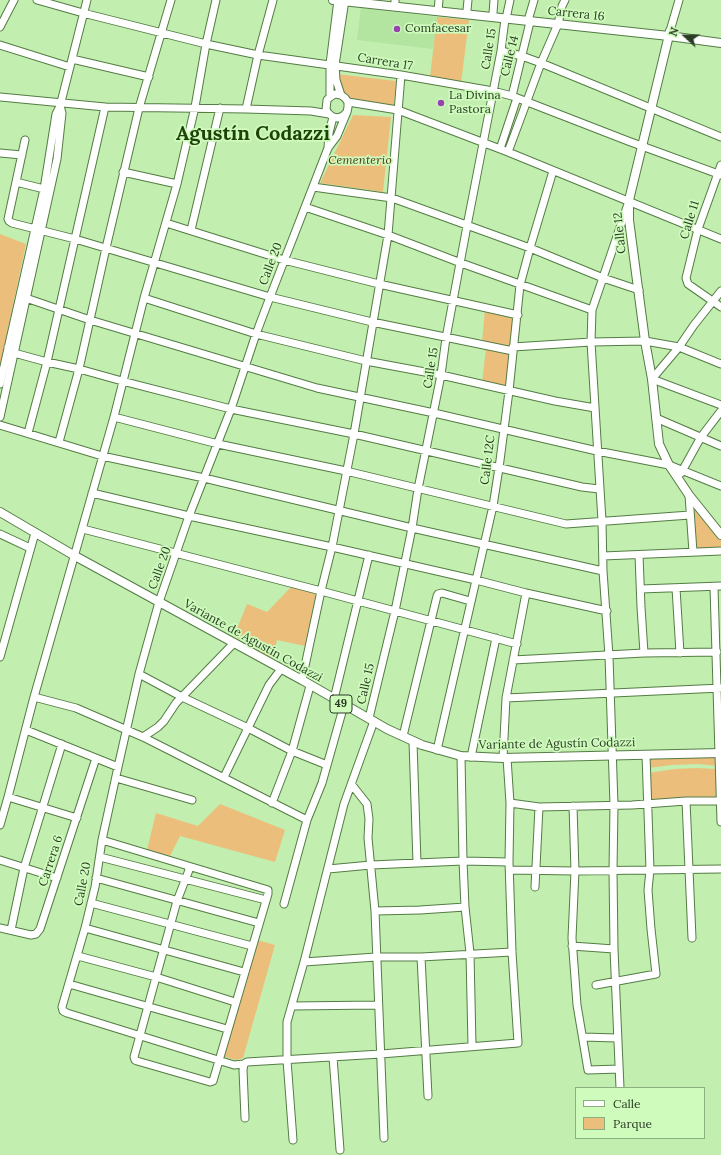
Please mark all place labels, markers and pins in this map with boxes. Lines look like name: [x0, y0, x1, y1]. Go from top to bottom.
place label: Comfacesar: [405, 22, 471, 36]
marker: Comfacesar: [392, 24, 402, 34]
place label: La Divina Pastora: [449, 89, 501, 117]
marker: La Divina Pastora: [436, 98, 446, 108]

